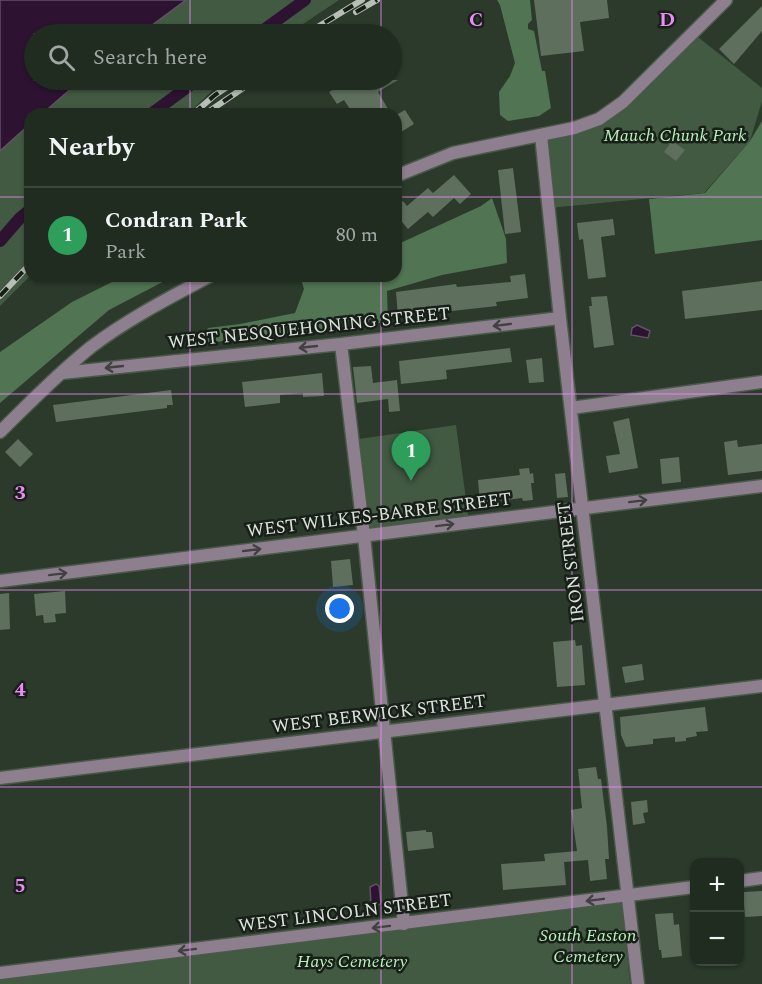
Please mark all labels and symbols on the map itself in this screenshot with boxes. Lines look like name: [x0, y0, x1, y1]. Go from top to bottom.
text: C: [469, 5, 483, 35]
text: D: [659, 5, 675, 35]
park label: Mauch Chunk Park: [604, 122, 747, 149]
street label: WEST NESQUEHONING STREET: [166, 300, 452, 356]
one-way arrow: [493, 319, 512, 330]
one-way arrow: [299, 342, 319, 353]
one-way arrow: [105, 362, 125, 373]
pin: 1: [392, 432, 430, 481]
text: 3: [14, 478, 26, 508]
street label: WEST WILKES-BARRE STREET: [245, 485, 513, 545]
one-way arrow: [628, 495, 648, 506]
street label: IRON STREET: [550, 500, 592, 624]
one-way arrow: [435, 520, 454, 531]
one-way arrow: [241, 544, 261, 555]
one-way arrow: [48, 568, 67, 579]
your location: [325, 594, 354, 623]
text: 4: [14, 675, 26, 705]
street label: WEST BERWICK STREET: [271, 687, 487, 741]
text: 5: [14, 871, 26, 901]
street label: WEST LINCOLN STREET: [237, 886, 453, 940]
one-way arrow: [585, 894, 605, 905]
one-way arrow: [371, 921, 391, 932]
park label: South Easton Cemetery: [539, 922, 637, 970]
one-way arrow: [178, 945, 197, 956]
park label: Hays Cemetery: [297, 948, 407, 975]

